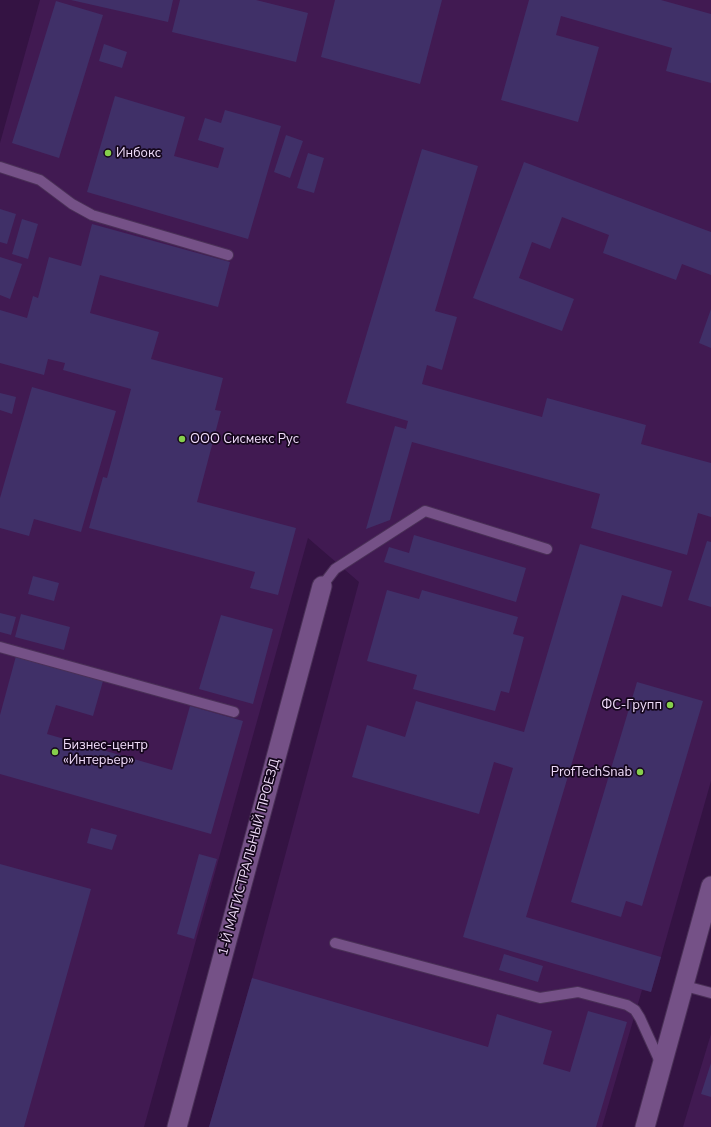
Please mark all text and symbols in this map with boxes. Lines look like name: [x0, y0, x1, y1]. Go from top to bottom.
place label: Инбокс: [116, 144, 161, 162]
marker: Инбокс: [103, 148, 113, 158]
place label: ООО Сисмекс Рус: [190, 430, 299, 448]
marker: ООО Сисмекс Рус: [177, 434, 187, 444]
place label: ФС-Групп: [601, 696, 662, 714]
marker: ФС-Групп: [665, 700, 675, 710]
place label: Бизнес-центр «Интерьер»: [63, 736, 148, 769]
marker: Бизнес-центр «Интерьер»: [50, 747, 60, 757]
street label: 1-Й МАГИСТРАЛЬНЫЙ ПРОЕЗД: [213, 756, 284, 957]
place label: ProfTechSnab: [551, 763, 632, 781]
marker: ProfTechSnab: [635, 767, 645, 777]

